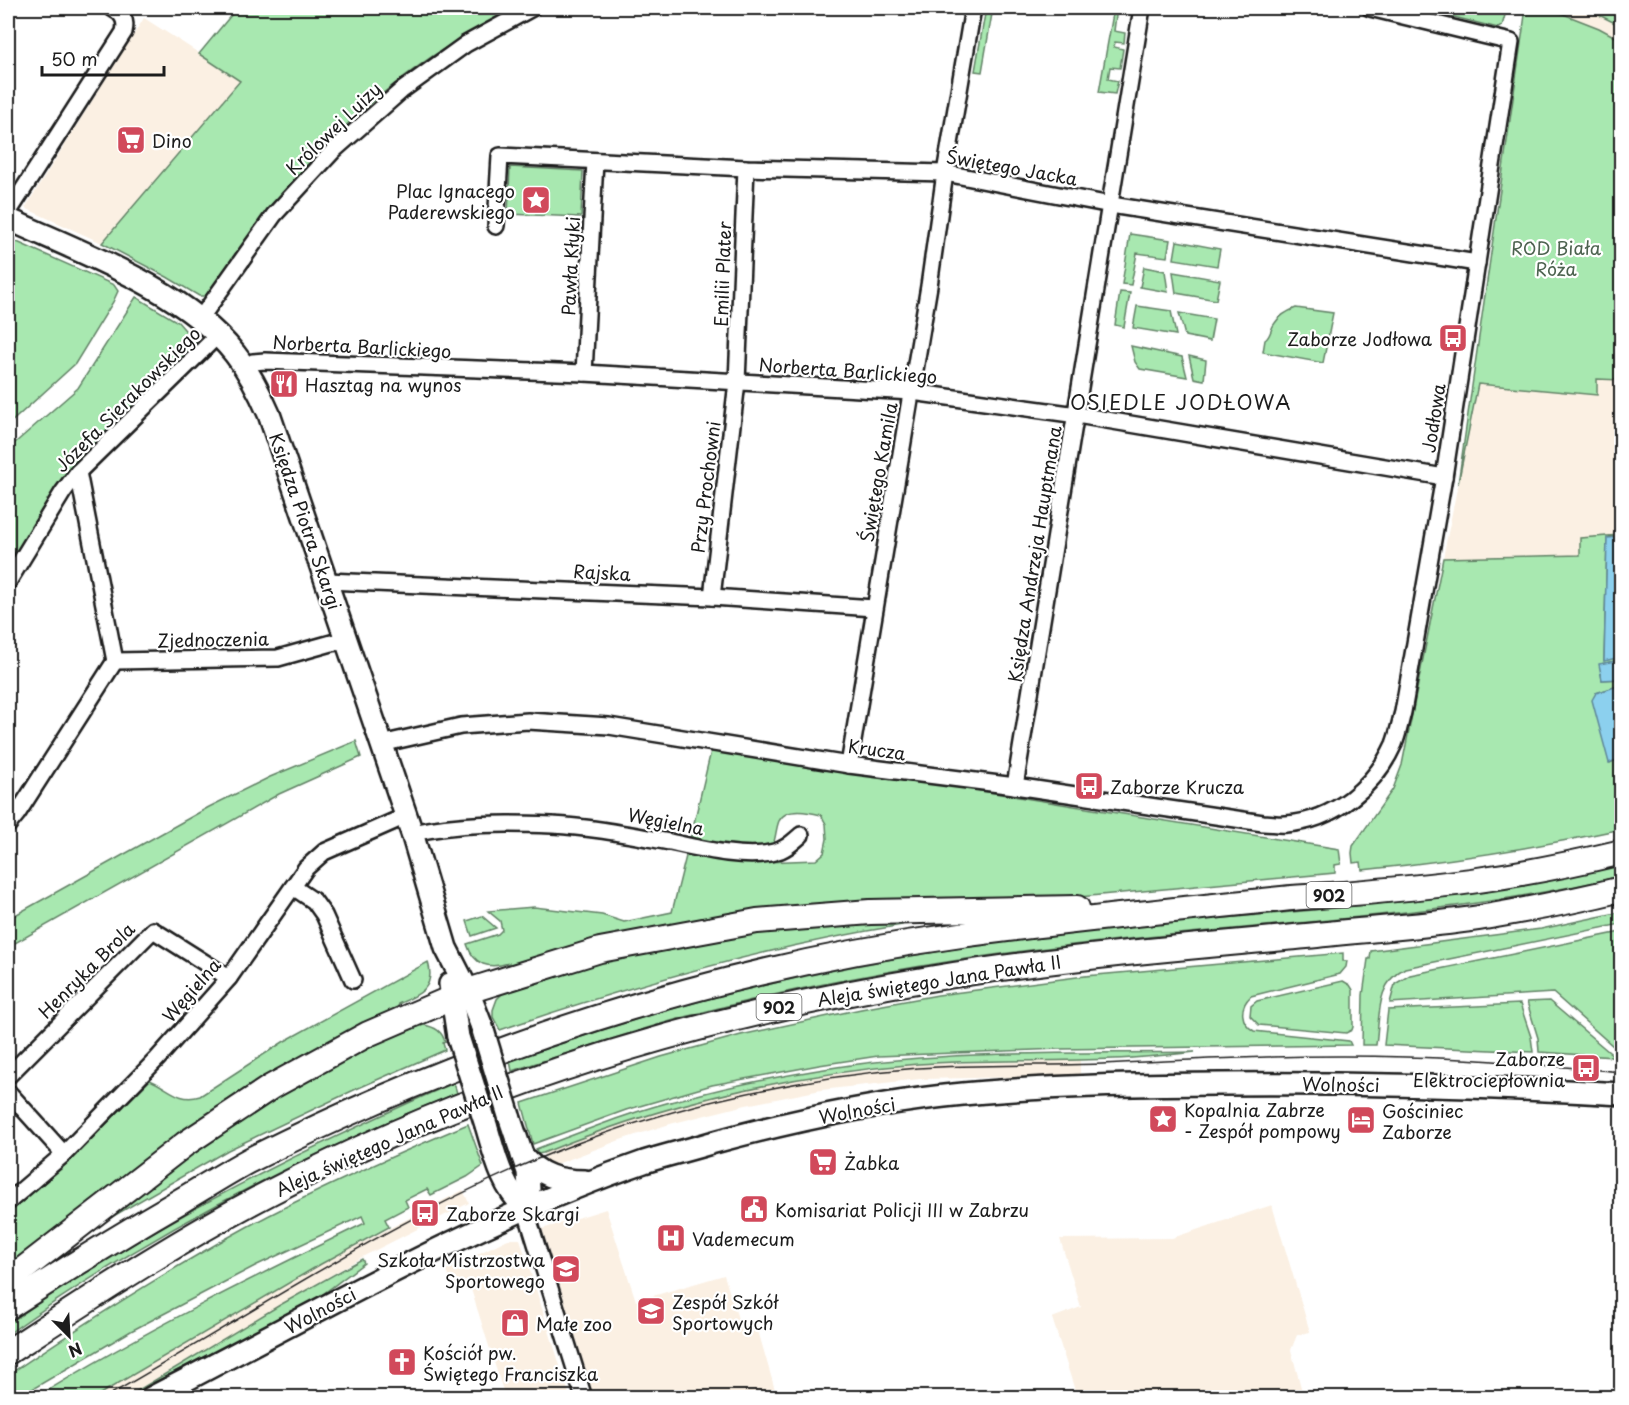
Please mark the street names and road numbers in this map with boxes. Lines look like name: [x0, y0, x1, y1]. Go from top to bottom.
street label: Królowej Luizy: [279, 75, 387, 181]
street label: Świętego Jacka: [944, 142, 1080, 192]
street label: Pawła Kłyki: [554, 216, 586, 316]
street label: Emilii Plater: [707, 220, 737, 327]
street label: Józefa Sierakowskiego: [48, 320, 206, 478]
street label: Norberta Barlickiego: [272, 328, 452, 364]
street label: Norberta Barlickiego: [758, 350, 938, 390]
street label: Jodłowa: [1414, 381, 1452, 455]
street label: Świętego Kamila: [852, 399, 904, 544]
street label: Przy Prochowni: [684, 419, 726, 555]
street label: Księdza Andrzeja Hauptmana: [1000, 423, 1068, 684]
street label: Księdza Piotra Skargi: [263, 429, 349, 613]
street label: Rajska: [572, 557, 632, 587]
street label: Zjednoczenia: [157, 625, 269, 653]
street label: Krucza: [846, 732, 908, 767]
street label: Węgielna: [626, 800, 707, 842]
road number: 902: [1306, 882, 1352, 908]
street label: Henryka Brola: [32, 915, 141, 1024]
street label: Aleja świętego Jana Pawła II: [815, 947, 1063, 1013]
street label: Węgielna: [155, 951, 227, 1028]
road number: 902: [756, 994, 802, 1020]
street label: Wolności: [1302, 1070, 1380, 1098]
street label: Aleja świętego Jana Pawła II: [271, 1078, 507, 1202]
street label: Wolności: [816, 1090, 898, 1130]
street label: Wolności: [279, 1280, 361, 1340]

